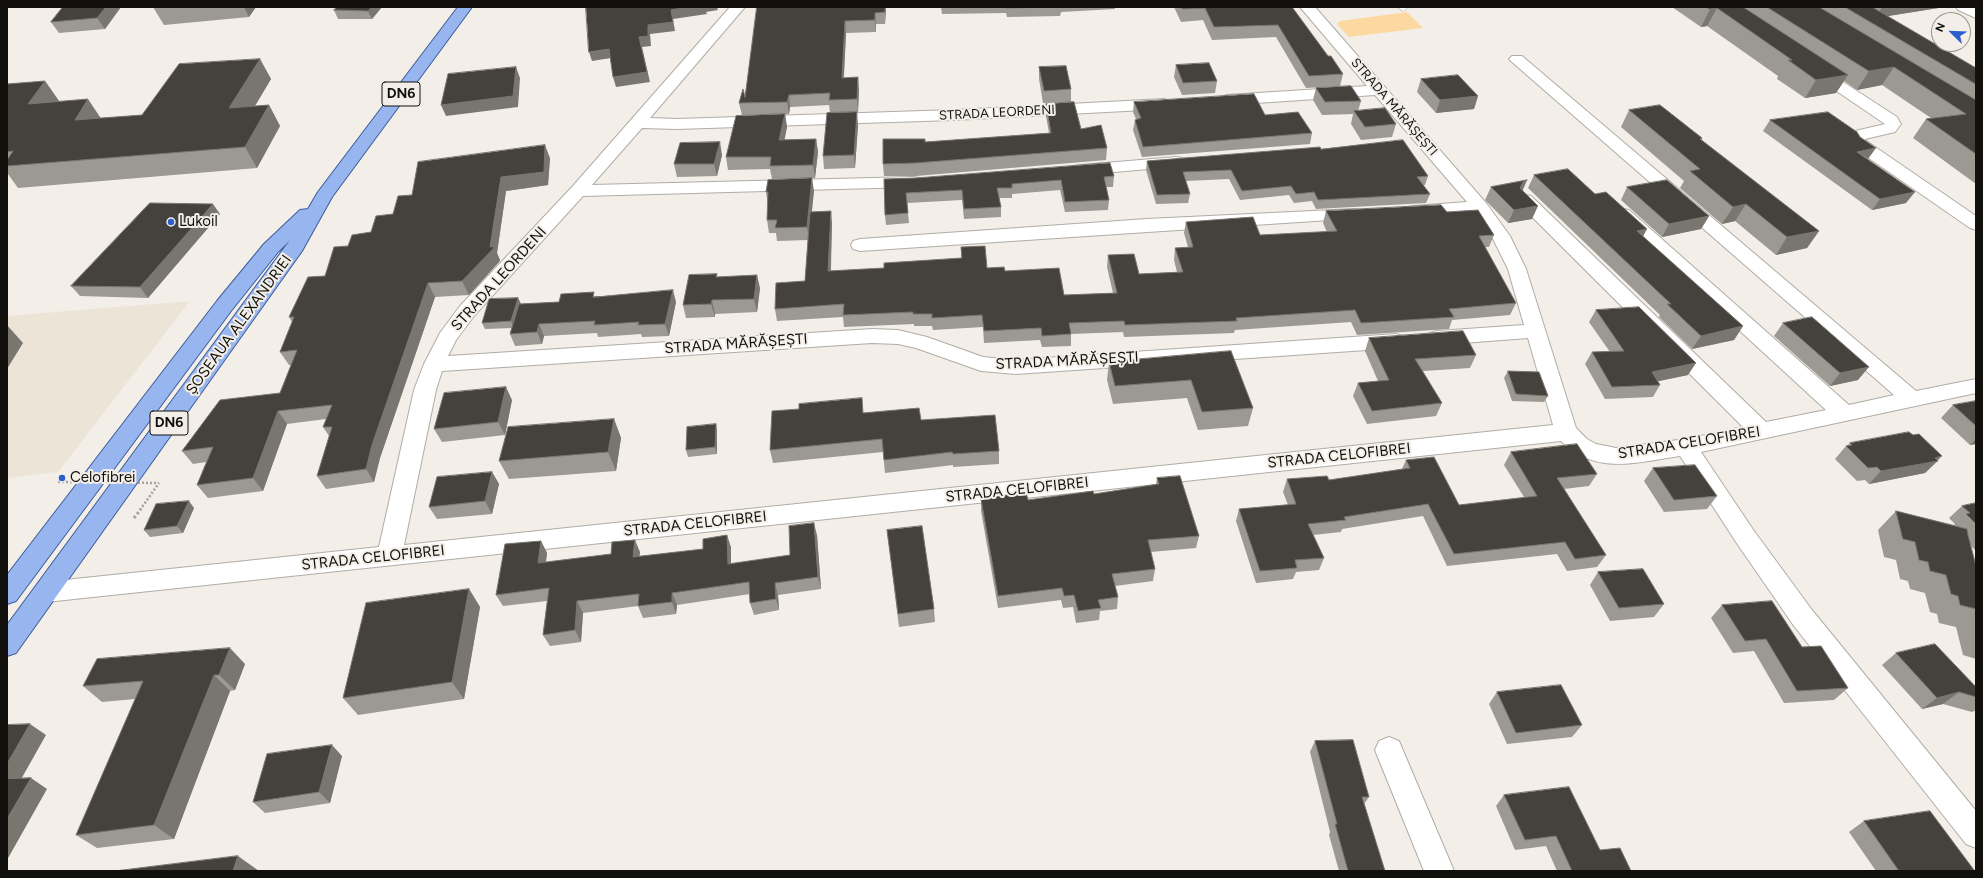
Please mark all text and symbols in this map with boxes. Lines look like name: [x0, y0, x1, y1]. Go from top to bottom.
north arrow: [1931, 12, 1971, 52]
text: N: [1933, 21, 1948, 34]
street label: STRADA MĂRĂȘEȘTI: [1347, 55, 1441, 159]
road number: DN6: [382, 82, 420, 106]
street label: STRADA LEORDENI: [939, 102, 1055, 124]
place label: Lukoil: [179, 213, 218, 231]
marker: Lukoil: [166, 217, 176, 227]
street label: STRADA LEORDENI: [448, 223, 550, 335]
street label: ȘOSEAUA ALEXANDRIEI: [182, 252, 296, 398]
street label: STRADA MĂRĂȘEȘTI: [664, 330, 808, 358]
street label: STRADA MĂRĂȘEȘTI: [995, 348, 1139, 374]
road number: DN6: [150, 411, 188, 435]
street label: STRADA CELOFIBREI: [1617, 423, 1761, 463]
street label: STRADA CELOFIBREI: [1267, 440, 1411, 472]
place label: Celofibrei: [70, 469, 136, 487]
marker: Celofibrei: [57, 473, 67, 483]
street label: STRADA CELOFIBREI: [945, 474, 1089, 506]
street label: STRADA CELOFIBREI: [623, 508, 767, 540]
street label: STRADA CELOFIBREI: [301, 542, 445, 574]

